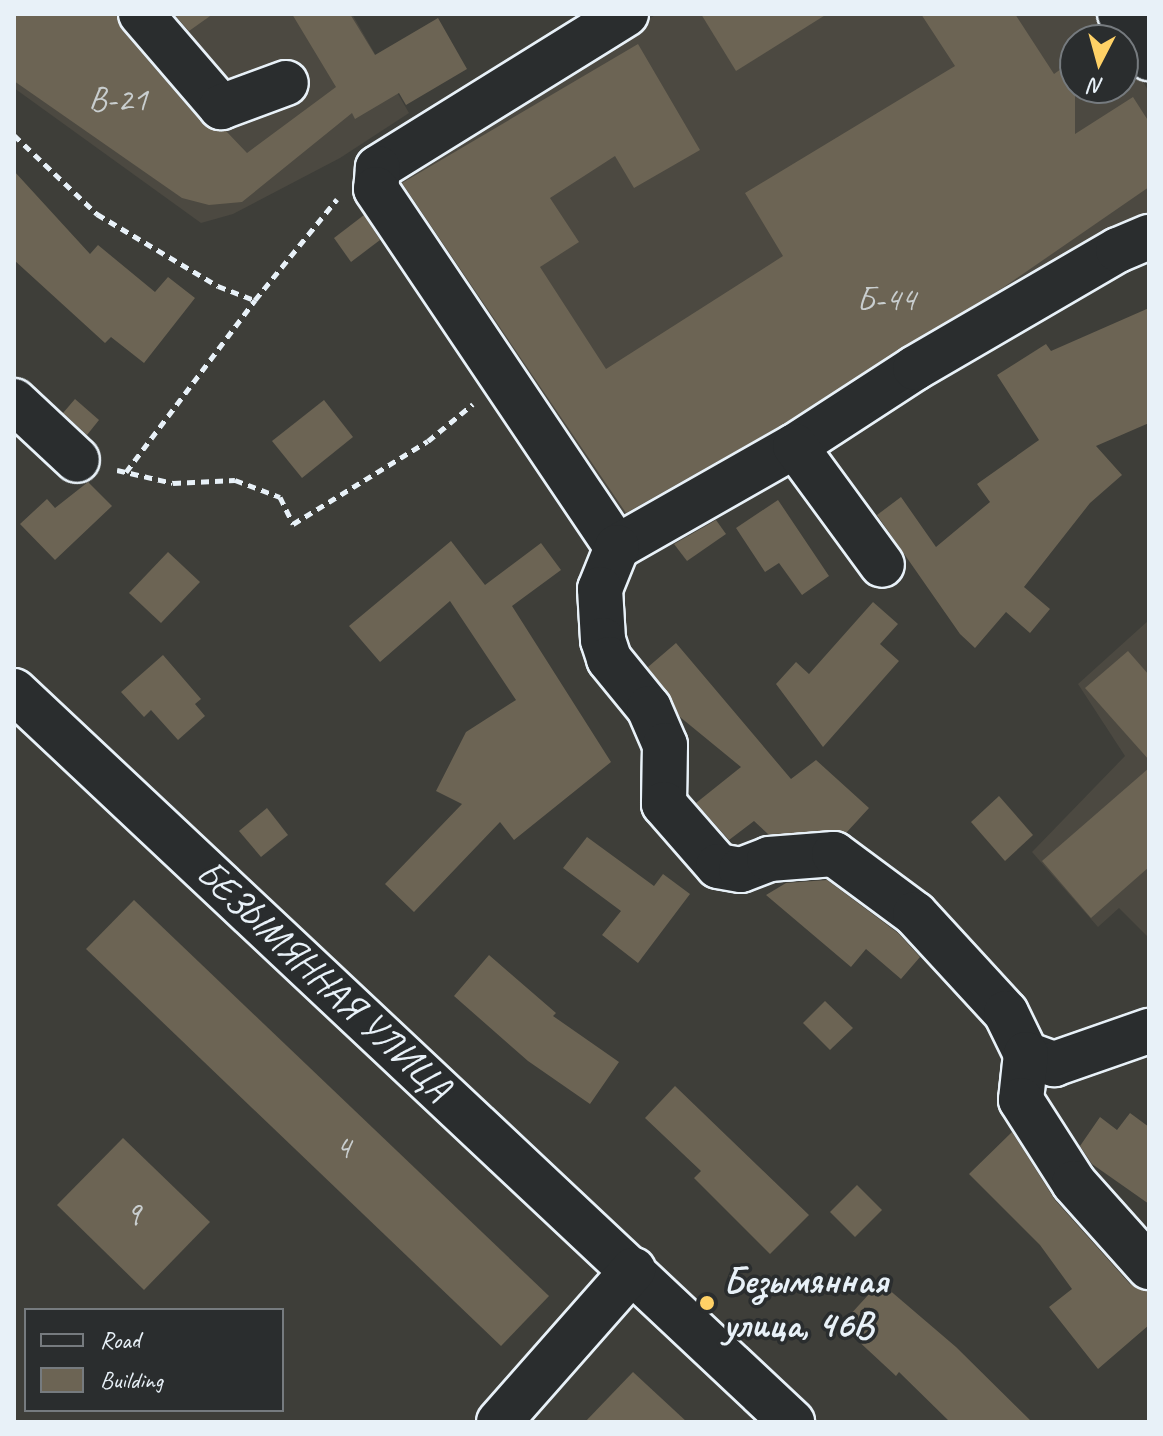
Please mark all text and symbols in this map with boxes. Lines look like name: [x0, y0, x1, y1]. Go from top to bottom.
north arrow: [1059, 24, 1139, 104]
text: N: [1088, 71, 1105, 101]
house number: В-21: [88, 79, 148, 119]
house number: Б-44: [857, 279, 915, 319]
street label: БЕЗЫМЯННАЯ УЛИЦА: [187, 850, 461, 1110]
house number: 4: [335, 1127, 351, 1167]
house number: 9: [125, 1194, 141, 1234]
place label: Безымянная улица, 46В: [723, 1258, 888, 1348]
marker: Безымянная улица, 46В: [698, 1294, 716, 1312]
legend: [24, 1308, 284, 1412]
text: Road: [100, 1325, 140, 1355]
text: Building: [100, 1365, 163, 1395]

